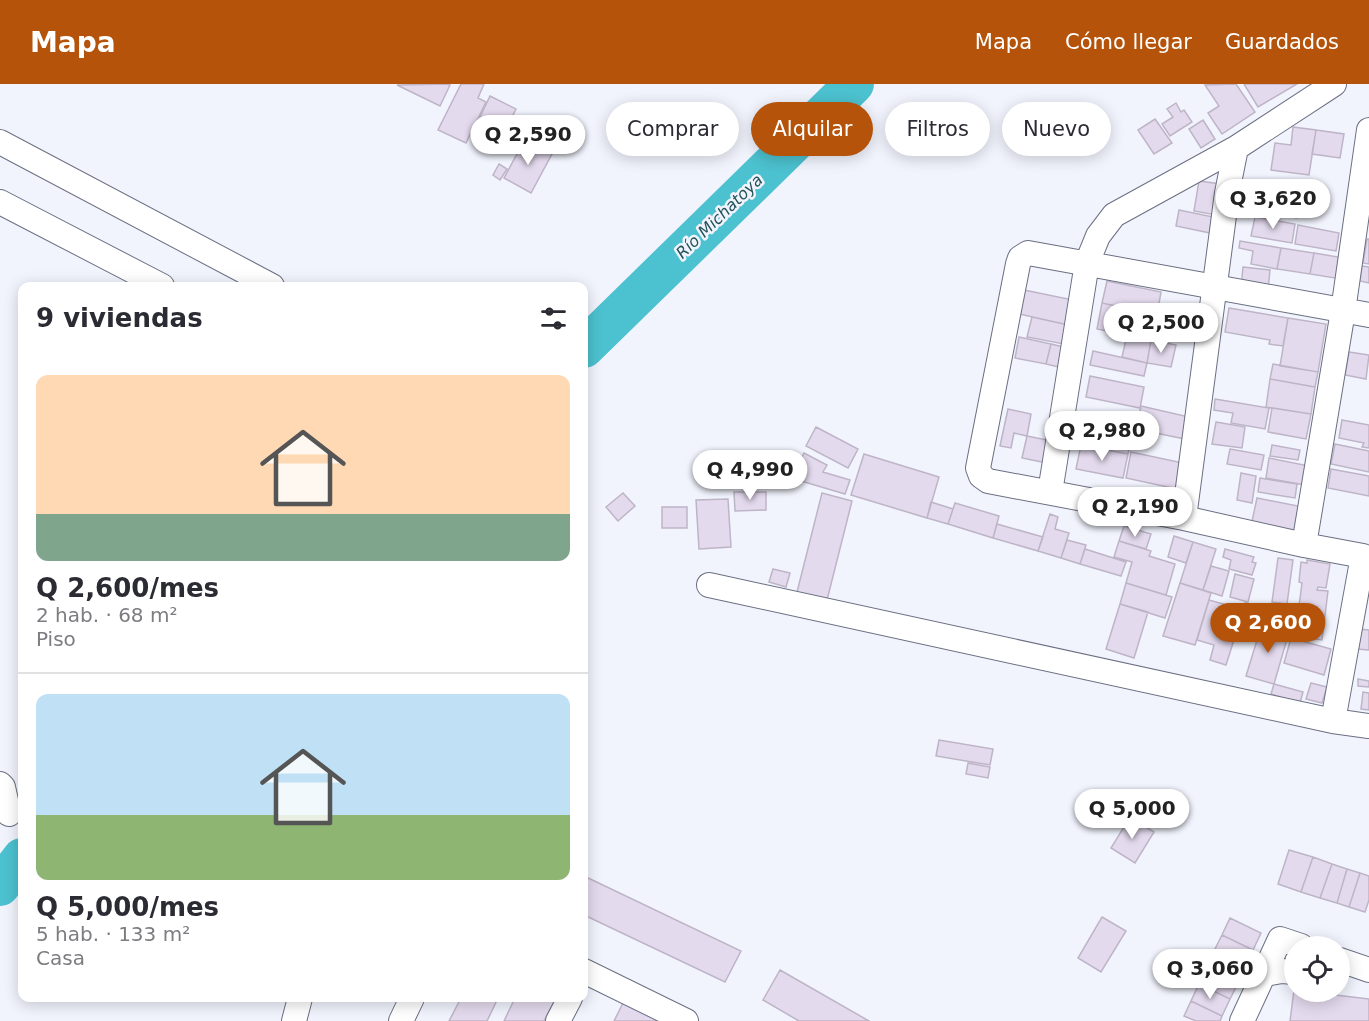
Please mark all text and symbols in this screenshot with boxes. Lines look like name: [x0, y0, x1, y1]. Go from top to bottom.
text: Mapa: [30, 26, 116, 59]
text: Mapa: [975, 30, 1032, 54]
text: Cómo llegar: [1065, 30, 1192, 54]
text: Guardados: [1225, 30, 1339, 54]
chip: Comprar: [606, 102, 739, 156]
chip: Alquilar: [751, 102, 873, 156]
chip: Filtros: [885, 102, 990, 156]
chip: Nuevo: [1002, 102, 1111, 156]
pin: Q 2,590: [473, 115, 583, 166]
text: Q 2,590: [484, 122, 572, 146]
water label: Río Michatoya: [672, 170, 767, 262]
pin: Q 3,620: [1218, 179, 1328, 230]
text: Q 3,620: [1229, 186, 1317, 210]
icon: filters: [537, 302, 570, 335]
text: 9 viviendas: [36, 303, 203, 333]
pin: Q 2,500: [1106, 303, 1216, 354]
text: Q 2,500: [1117, 310, 1205, 334]
pin: Q 2,980: [1047, 411, 1157, 462]
icon: home: [249, 414, 357, 522]
text: Q 2,980: [1058, 418, 1146, 442]
pin: Q 4,990: [695, 450, 805, 501]
text: Q 4,990: [706, 457, 794, 481]
pin: Q 2,190: [1080, 487, 1190, 538]
text: Q 2,190: [1091, 494, 1179, 518]
text: Q 2,600/mes: [36, 573, 219, 603]
text: 2 hab. · 68 m²: [36, 603, 177, 627]
pin: Q 2,600: [1213, 603, 1323, 654]
text: Q 2,600: [1224, 610, 1312, 634]
text: Piso: [36, 627, 76, 651]
icon: home: [249, 733, 357, 841]
pin: Q 5,000: [1077, 789, 1187, 840]
text: Q 5,000: [1088, 796, 1176, 820]
text: Q 5,000/mes: [36, 892, 219, 922]
text: 5 hab. · 133 m²: [36, 922, 190, 946]
map controls: [1284, 936, 1350, 1002]
button: locate: [1284, 936, 1350, 1002]
text: Casa: [36, 946, 85, 970]
pin: Q 3,060: [1155, 949, 1265, 1000]
text: Q 3,060: [1166, 956, 1254, 980]

